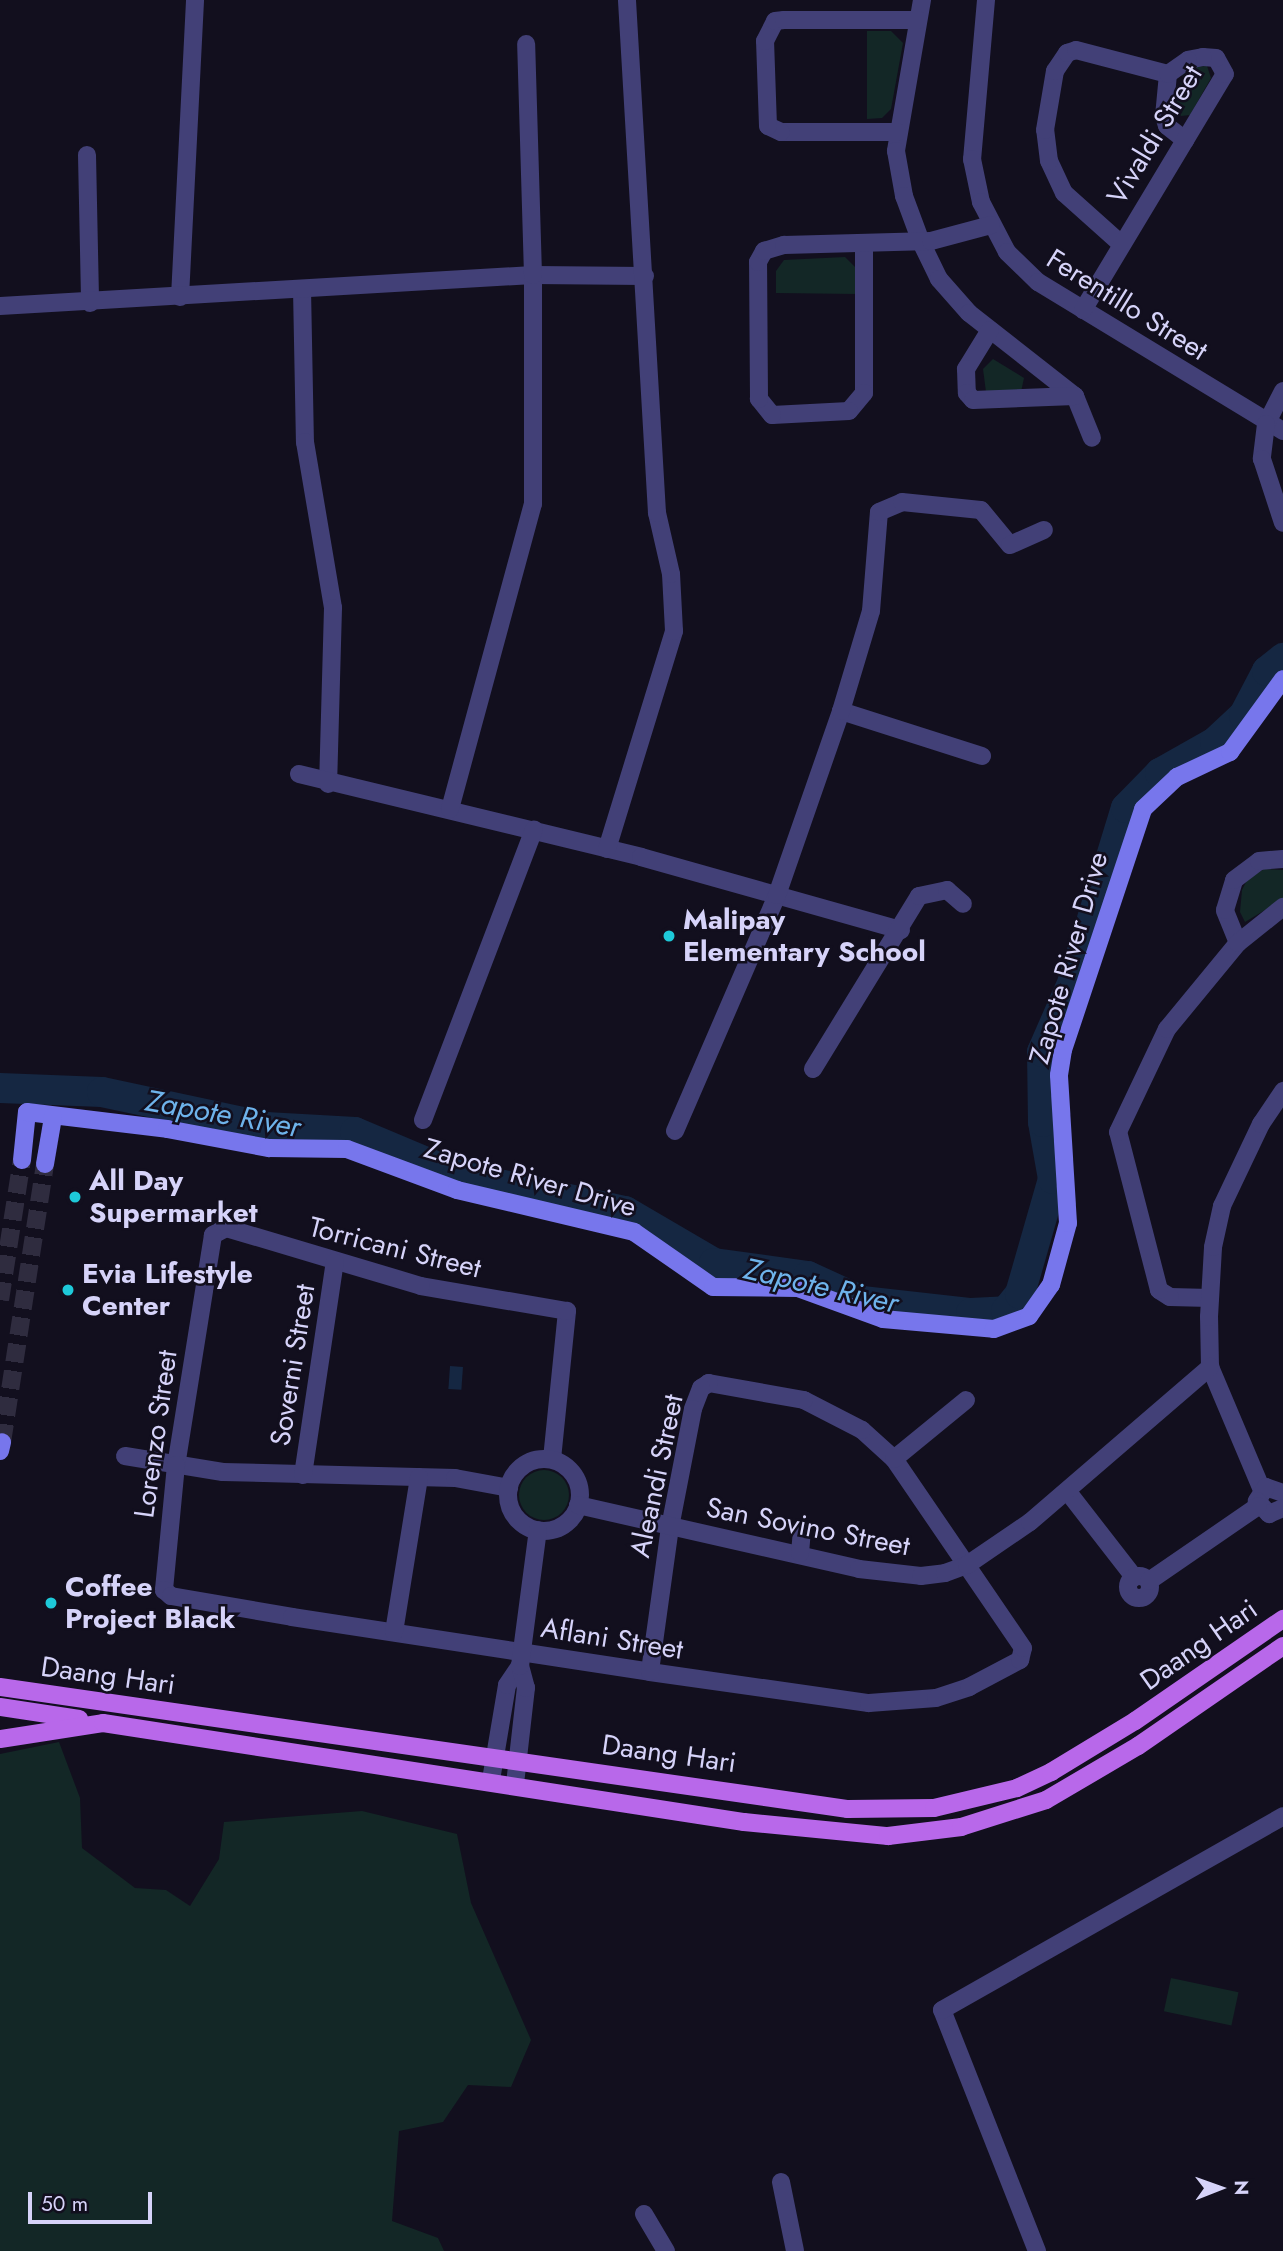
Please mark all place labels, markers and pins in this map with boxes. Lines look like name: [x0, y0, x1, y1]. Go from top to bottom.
place label: Malipay Elementary School: [683, 903, 926, 969]
marker: Malipay Elementary School: [661, 928, 677, 944]
place label: All Day Supermarket: [89, 1164, 258, 1230]
marker: All Day Supermarket: [67, 1189, 83, 1205]
place label: Evia Lifestyle Center: [82, 1257, 253, 1323]
marker: Evia Lifestyle Center: [60, 1282, 76, 1298]
place label: Coffee Project Black: [65, 1570, 236, 1636]
marker: Coffee Project Black: [43, 1595, 59, 1611]

